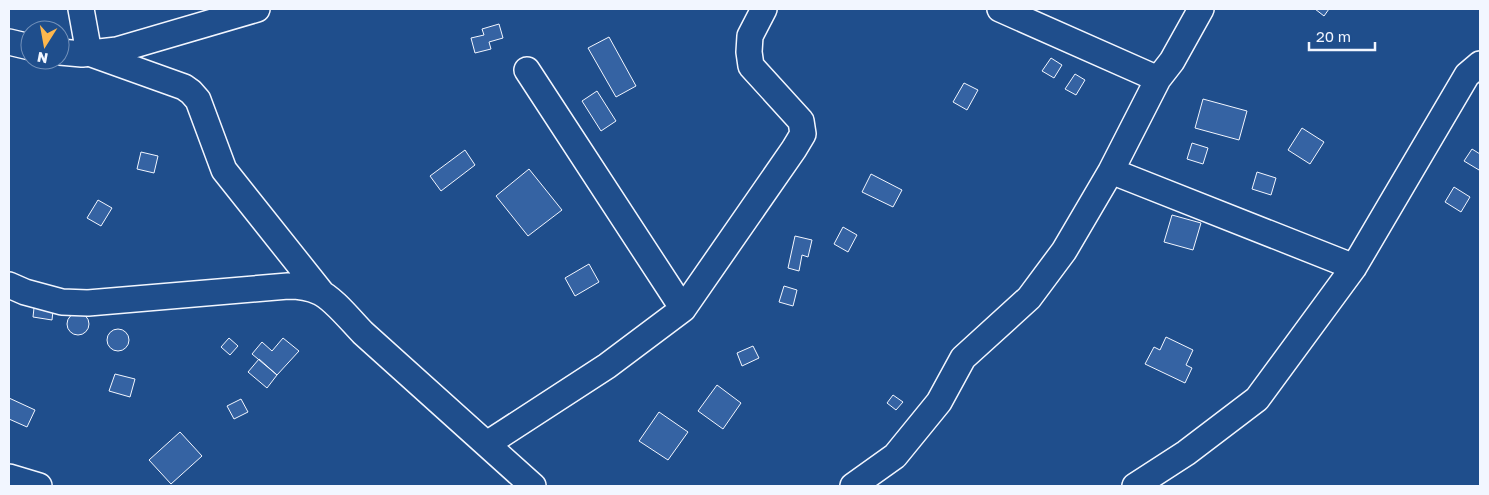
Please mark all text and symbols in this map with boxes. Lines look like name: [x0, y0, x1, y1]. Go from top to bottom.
north arrow: [20, 20, 70, 70]
scale bar: [1309, 20, 1375, 52]
text: 20 m: [1316, 27, 1351, 45]
text: N: [36, 49, 49, 68]

